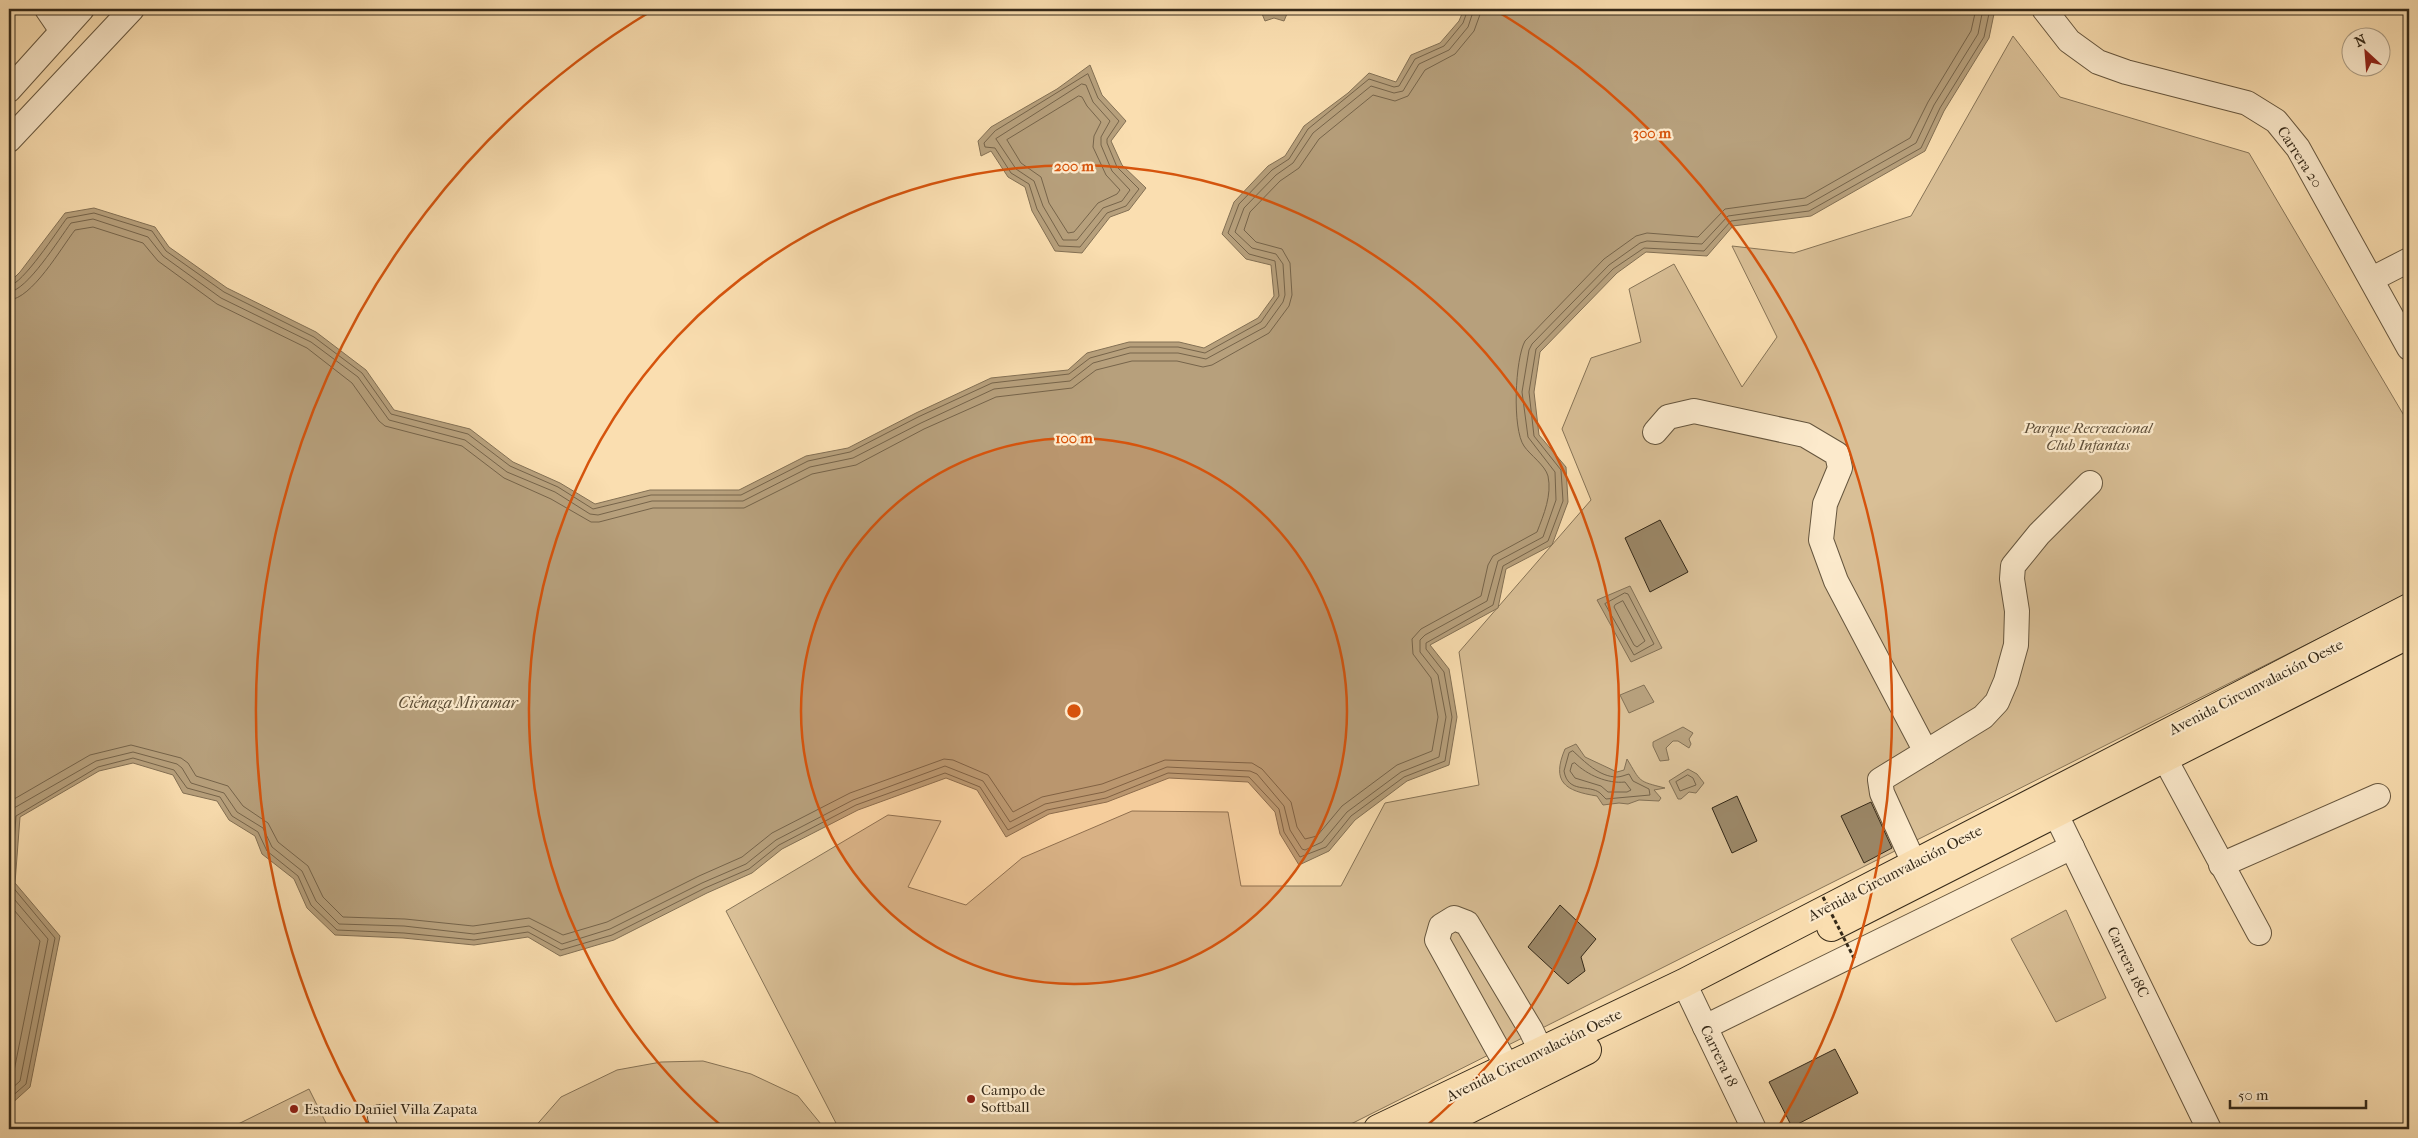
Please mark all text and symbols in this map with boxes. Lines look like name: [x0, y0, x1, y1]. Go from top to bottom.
north arrow: [2340, 28, 2390, 78]
text: N: [2352, 31, 2369, 51]
street label: Carrera 20: [2273, 123, 2327, 191]
text: 300 m: [1633, 124, 1672, 142]
text: 200 m: [1054, 157, 1094, 175]
park label: Parque Recreacional Club Infantas: [2023, 419, 2154, 454]
text: 100 m: [1055, 429, 1093, 447]
street label: Avenida Circunvalación Oeste: [2165, 635, 2347, 739]
water label: Ciénaga Miramar: [398, 693, 520, 712]
centre of rings: [1065, 702, 1083, 720]
street label: Avenida Circunvalación Oeste: [1804, 821, 1986, 925]
street label: Carrera 18C: [2103, 924, 2153, 1000]
street label: Avenida Circunvalación Oeste: [1442, 1004, 1625, 1106]
street label: Carrera 18: [1696, 1022, 1742, 1090]
scale bar: [2230, 1078, 2367, 1110]
place label: Campo de Softball: [981, 1081, 1046, 1116]
text: 50 m: [2238, 1086, 2269, 1104]
marker: Campo de Softball: [965, 1093, 977, 1105]
place label: Estadio Daniel Villa Zapata: [304, 1100, 479, 1118]
marker: Estadio Daniel Villa Zapata: [288, 1103, 300, 1115]

